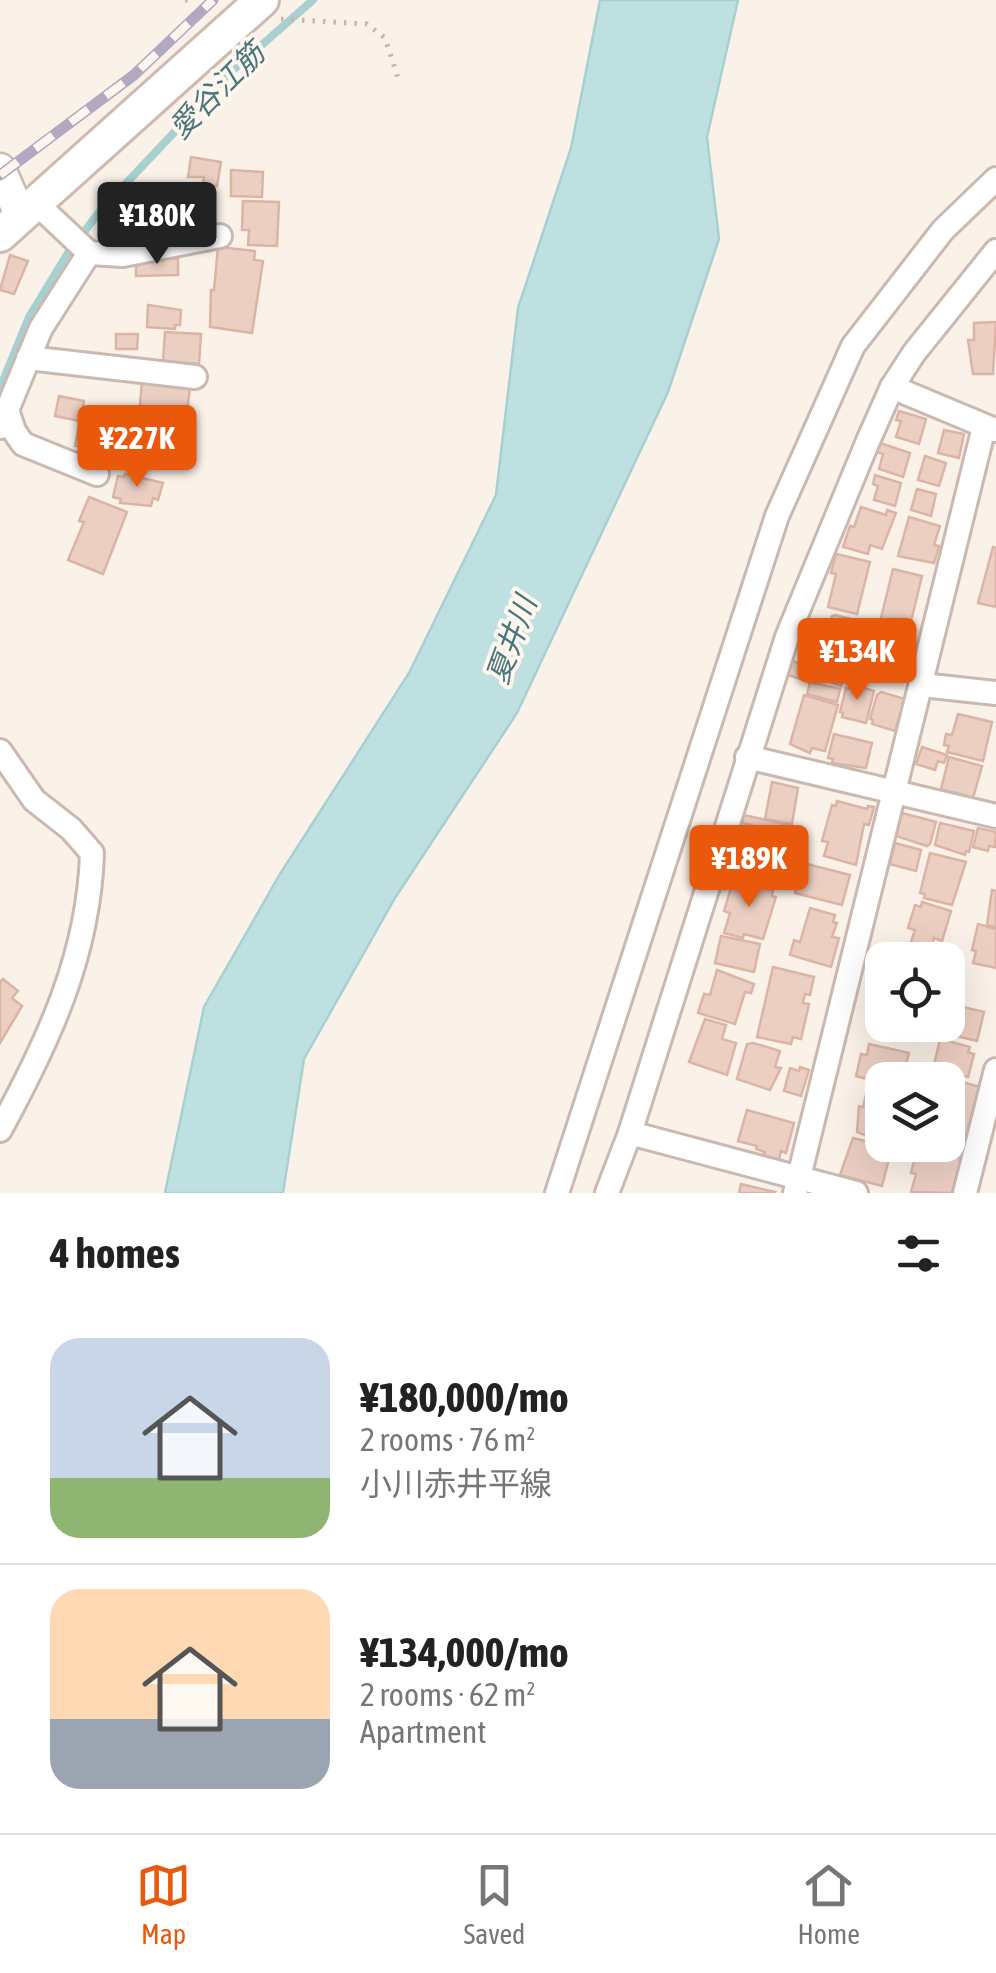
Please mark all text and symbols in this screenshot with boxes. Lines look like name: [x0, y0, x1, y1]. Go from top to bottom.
water label: 愛谷江筋: [162, 33, 274, 145]
pin: ¥180K: [87, 182, 227, 267]
text: ¥180K: [119, 196, 195, 233]
pin: ¥227K: [67, 405, 207, 490]
text: ¥227K: [99, 419, 175, 456]
water label: 夏井川: [480, 589, 543, 688]
pin: ¥134K: [787, 618, 927, 703]
text: ¥134K: [819, 632, 895, 669]
pin: ¥189K: [679, 825, 819, 910]
text: ¥189K: [711, 839, 787, 876]
map controls: [865, 942, 965, 1162]
button: locate: [865, 942, 965, 1042]
button: layers: [865, 1062, 965, 1162]
icon: filters: [891, 1226, 946, 1281]
text: 4 homes: [50, 1229, 180, 1277]
text: ¥180,000/mo: [360, 1373, 569, 1421]
icon: home: [130, 1378, 250, 1498]
text: 2 rooms · 76 m²: [360, 1421, 535, 1458]
text: 小川赤井平線: [360, 1465, 552, 1502]
text: ¥134,000/mo: [360, 1628, 569, 1676]
icon: home: [130, 1629, 250, 1749]
text: 2 rooms · 62 m²: [360, 1676, 535, 1713]
text: Apartment: [360, 1713, 486, 1750]
tab: Map: [136, 1858, 191, 1950]
tab: Saved: [463, 1858, 525, 1950]
tab: Home: [798, 1858, 860, 1950]

